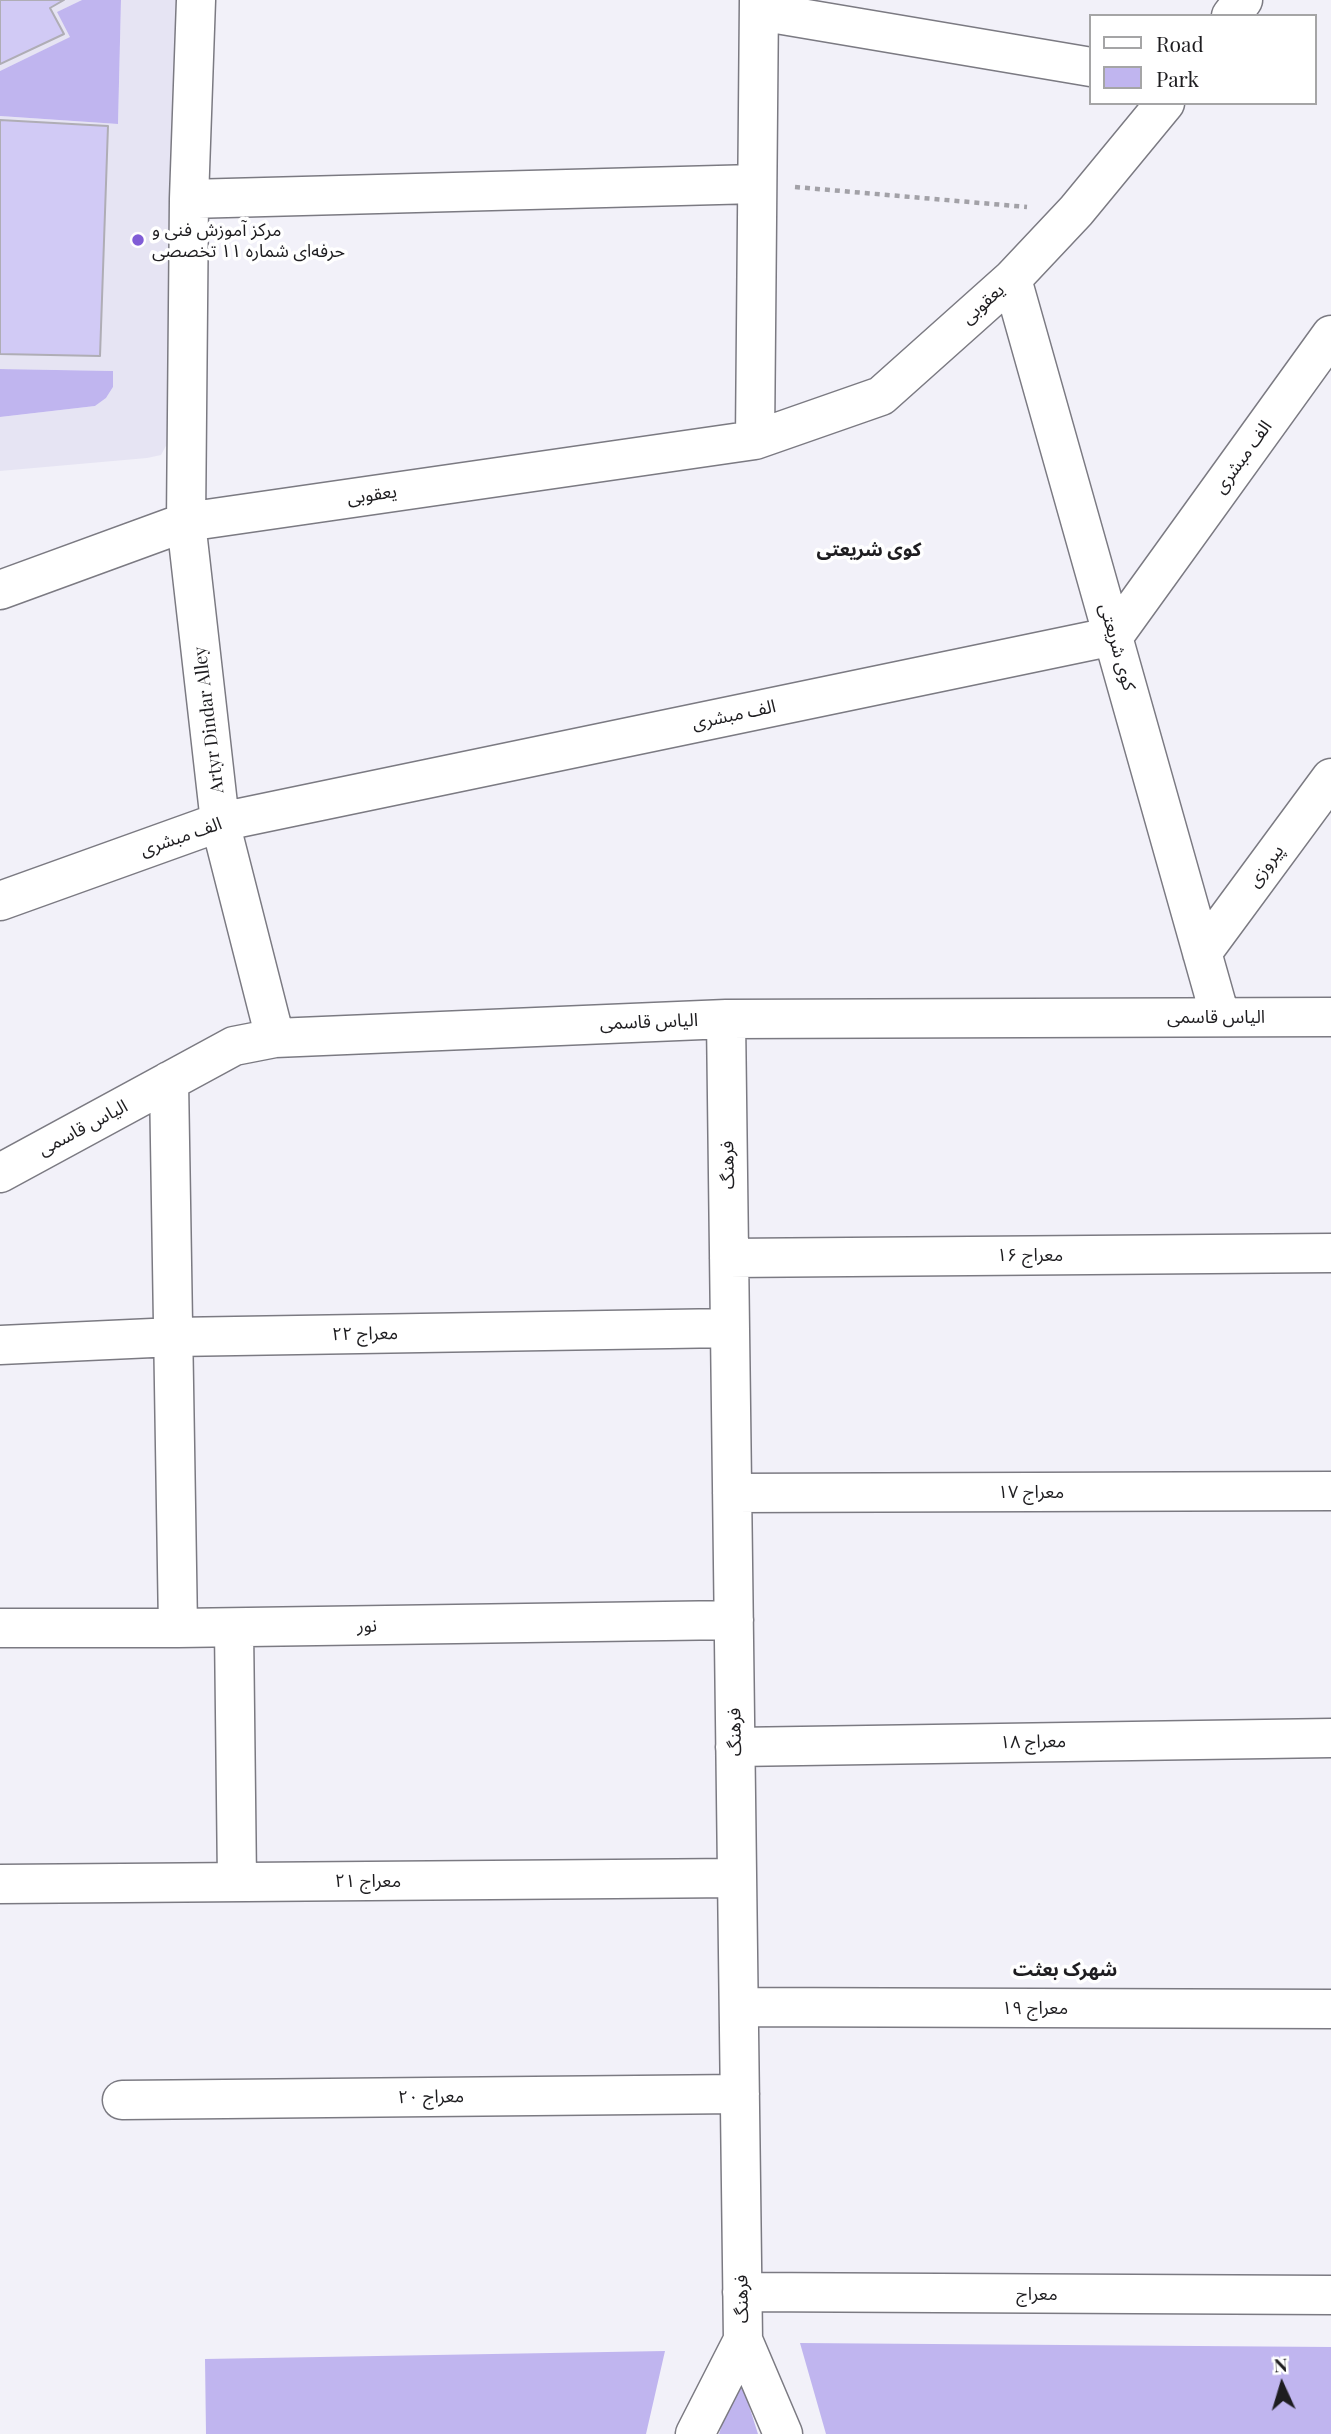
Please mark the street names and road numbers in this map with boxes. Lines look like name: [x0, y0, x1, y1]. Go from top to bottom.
street label: یعقوبی: [957, 279, 1009, 329]
street label: الف مبشری: [1209, 416, 1277, 498]
street label: یعقوبی: [346, 481, 398, 509]
street label: کوی شریعتی: [1094, 601, 1140, 693]
street label: Artyr Dindar Alley: [189, 645, 229, 795]
street label: الف مبشری: [690, 696, 778, 734]
street label: الف مبشری: [137, 813, 225, 861]
street label: پیروزی: [1243, 840, 1289, 892]
street label: الیاس قاسمی: [1167, 1006, 1265, 1028]
street label: الیاس قاسمی: [600, 1009, 698, 1035]
street label: الیاس قاسمی: [35, 1095, 131, 1161]
street label: فرهنگ: [717, 1141, 739, 1189]
street label: معراج ۱۶: [997, 1244, 1063, 1266]
street label: معراج ۲۲: [332, 1323, 398, 1345]
street label: معراج ۱۷: [998, 1481, 1064, 1503]
street label: نور: [357, 1615, 377, 1637]
street label: فرهنگ: [724, 1708, 746, 1756]
street label: معراج ۱۸: [1000, 1731, 1066, 1753]
street label: معراج ۲۱: [335, 1870, 401, 1892]
street label: معراج ۱۹: [1002, 1997, 1068, 2019]
street label: معراج ۲۰: [398, 2086, 464, 2108]
street label: فرهنگ: [731, 2275, 753, 2323]
street label: معراج: [1016, 2283, 1058, 2305]

